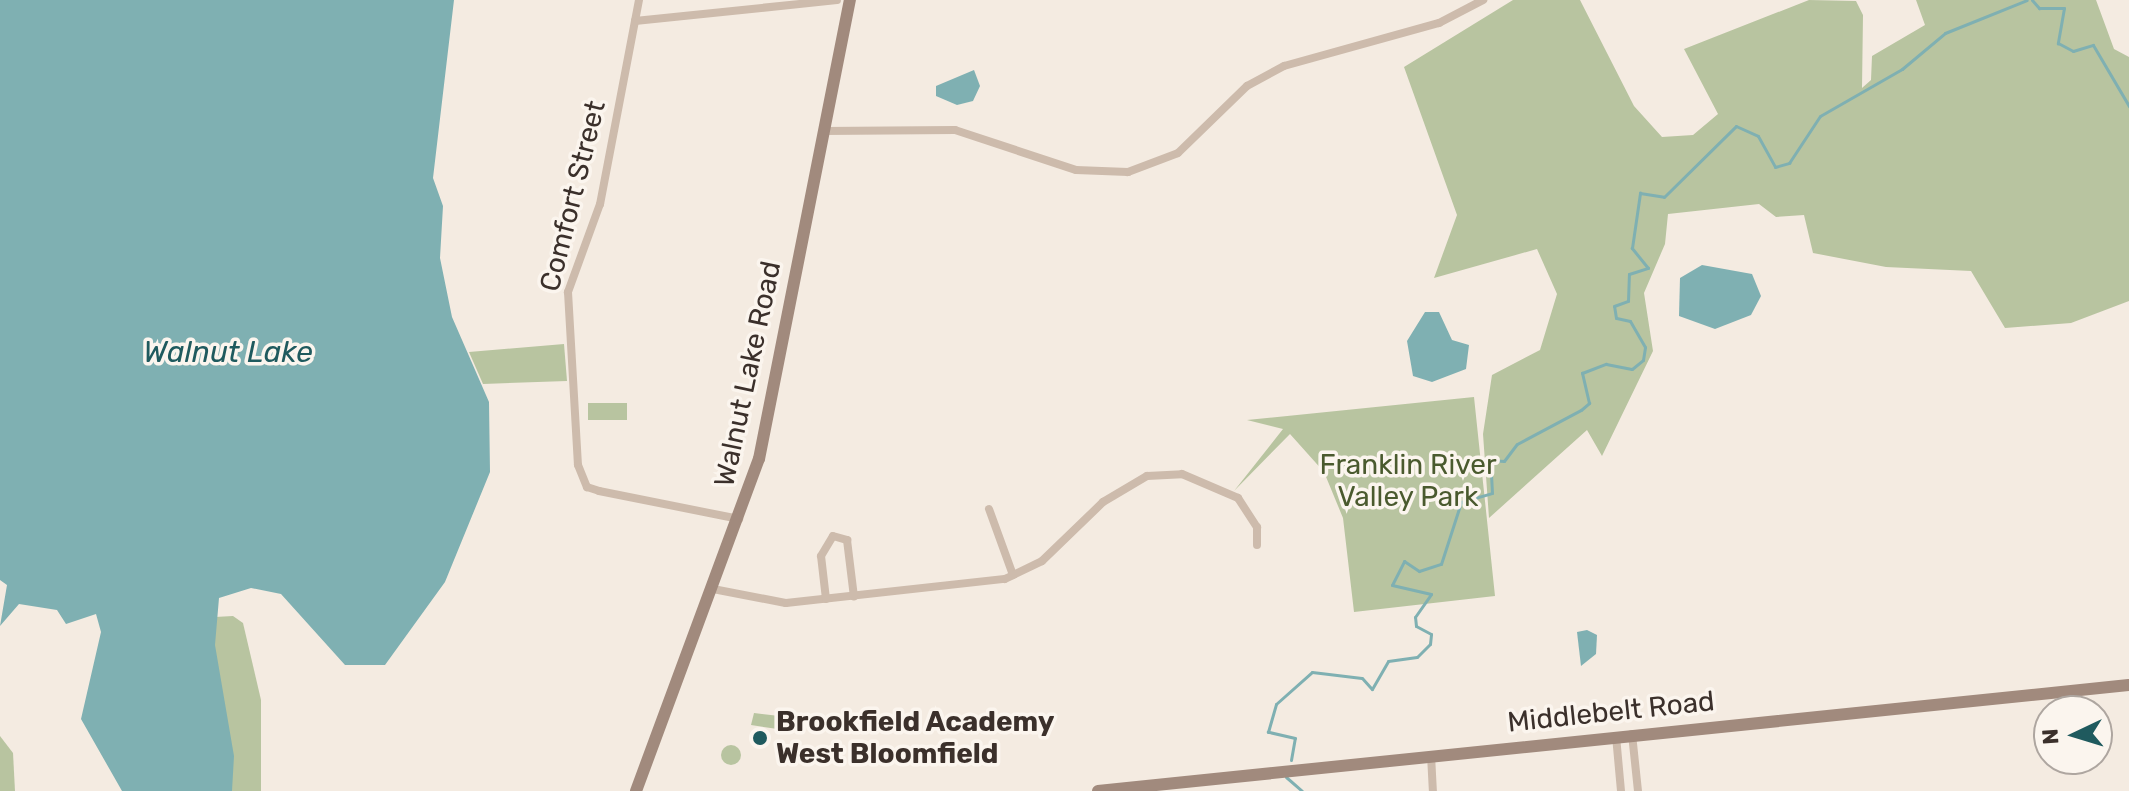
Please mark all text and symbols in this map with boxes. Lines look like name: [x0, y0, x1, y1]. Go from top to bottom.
street label: Comfort Street: [533, 97, 613, 295]
street label: Walnut Lake Road: [708, 258, 788, 490]
water label: Walnut Lake: [143, 334, 313, 370]
park label: Franklin River Valley Park: [1319, 448, 1497, 514]
street label: Middlebelt Road: [1506, 684, 1716, 740]
north arrow: [2033, 695, 2113, 775]
place label: Brookfield Academy West Bloomfield: [776, 705, 1055, 771]
text: N: [2037, 728, 2065, 745]
marker: Brookfield Academy West Bloomfield: [751, 729, 769, 747]

